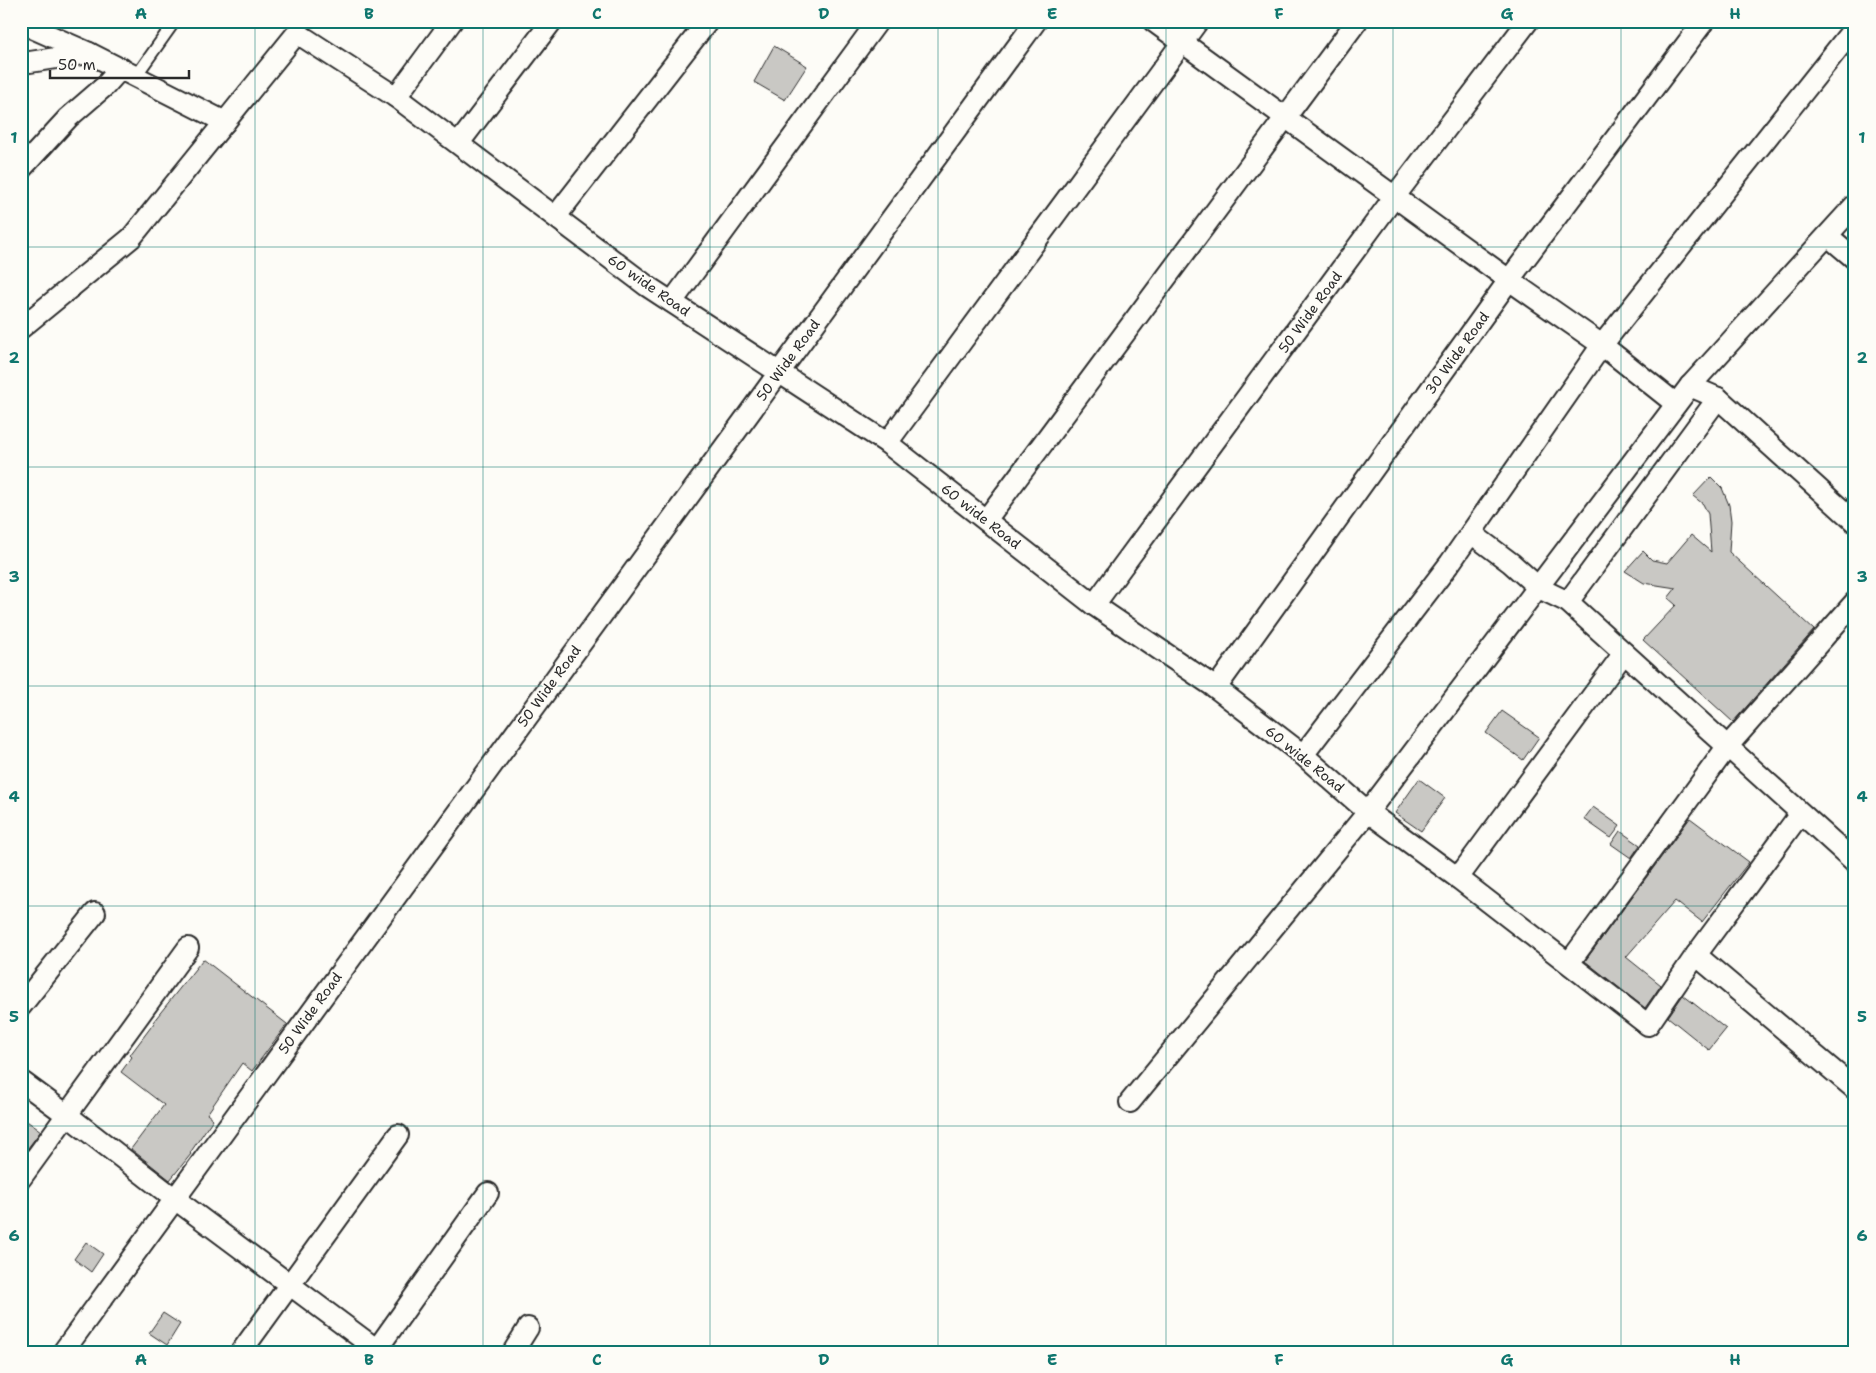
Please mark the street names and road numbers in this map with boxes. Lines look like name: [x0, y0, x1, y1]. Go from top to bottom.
street label: 60 wide Road: [604, 250, 694, 320]
street label: 50 Wide Road: [1274, 267, 1346, 356]
street label: 30 Wide Road: [1421, 308, 1493, 398]
street label: 50 Wide Road: [752, 315, 824, 404]
street label: 60 wide Road: [937, 479, 1025, 553]
street label: 50 Wide Road: [513, 641, 585, 730]
street label: 60 wide Road: [1262, 722, 1348, 796]
street label: 50 Wide Road: [274, 968, 346, 1057]

